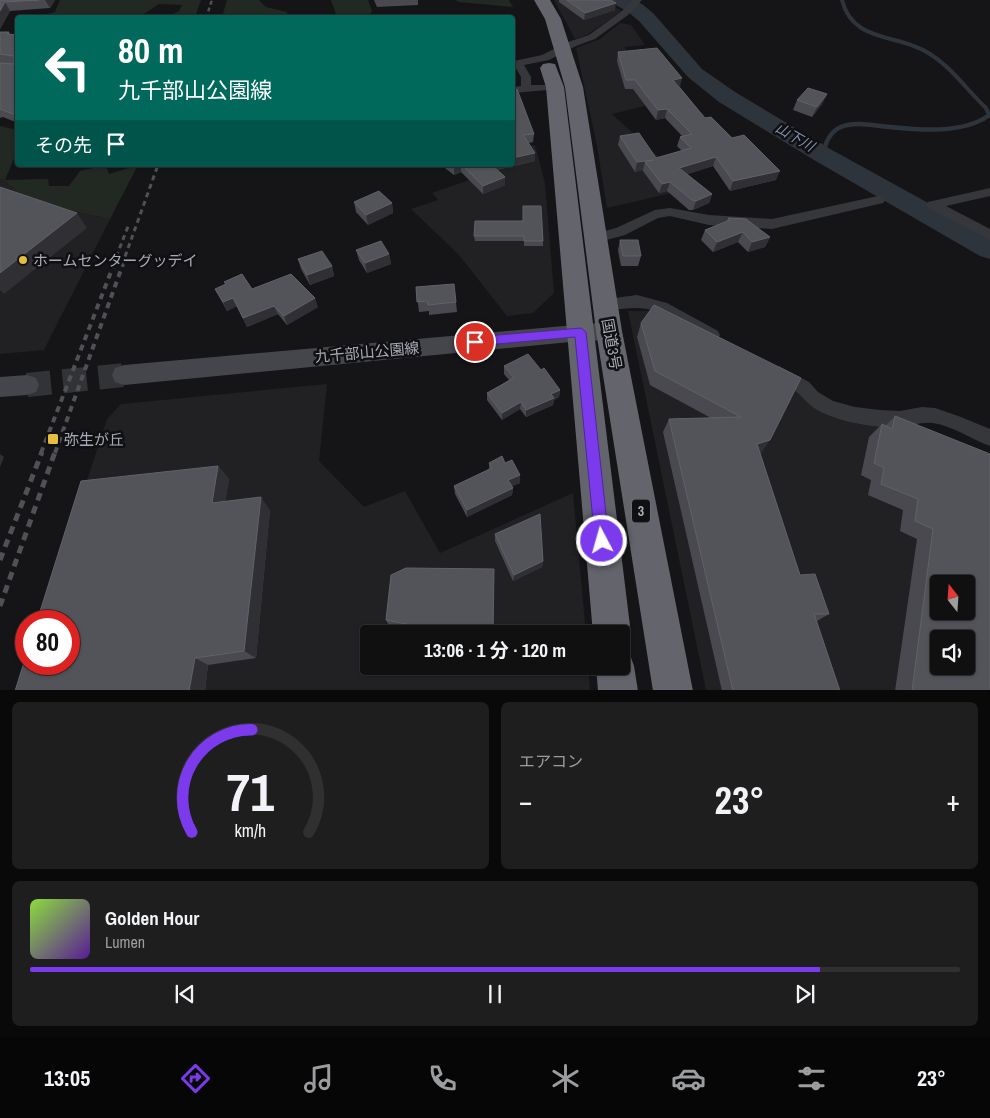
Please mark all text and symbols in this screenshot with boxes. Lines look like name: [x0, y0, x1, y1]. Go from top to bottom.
text: 80 m: [118, 27, 183, 74]
icon: left: [35, 35, 100, 100]
text: 九千部山公園線: [118, 75, 272, 105]
water label: 山下川: [772, 119, 819, 156]
icon: arrive: [102, 130, 130, 158]
text: その先: [35, 132, 92, 158]
place label: ホームセンターグッデイ: [33, 250, 198, 271]
marker: ホームセンターグッデイ: [17, 254, 29, 266]
street label: 国道3号: [597, 317, 627, 371]
pin: [454, 321, 496, 363]
icon: arrive: [461, 328, 489, 356]
street label: 九千部山公園線: [314, 337, 420, 367]
place label: 弥生が丘: [64, 429, 124, 450]
marker: 弥生が丘: [46, 432, 60, 446]
road number: 3: [632, 500, 650, 522]
position arrow: [575, 514, 627, 566]
north arrow: [930, 575, 975, 620]
map controls: [930, 575, 975, 675]
speed limit sign: 80: [15, 610, 80, 675]
button: sound: [930, 630, 975, 675]
text: 13:06 · 1 分 · 120 m: [424, 637, 566, 663]
text: エアコン: [519, 750, 583, 772]
text: 71: [227, 757, 274, 827]
text: 23°: [715, 775, 764, 826]
text: −: [519, 782, 532, 820]
text: +: [947, 782, 960, 820]
text: km/h: [235, 819, 266, 843]
text: Golden Hour: [105, 905, 199, 931]
text: Lumen: [105, 931, 145, 953]
icon: previous: [171, 980, 199, 1008]
icon: pause: [481, 980, 509, 1008]
icon: next: [791, 980, 819, 1008]
icon: directions: [178, 1061, 213, 1096]
icon: music: [301, 1061, 336, 1096]
icon: phone: [425, 1061, 460, 1096]
icon: climate: [548, 1061, 583, 1096]
icon: car: [671, 1061, 706, 1096]
icon: filters: [794, 1061, 829, 1096]
text: 13:05: [44, 1063, 90, 1093]
text: 23°: [917, 1063, 946, 1093]

